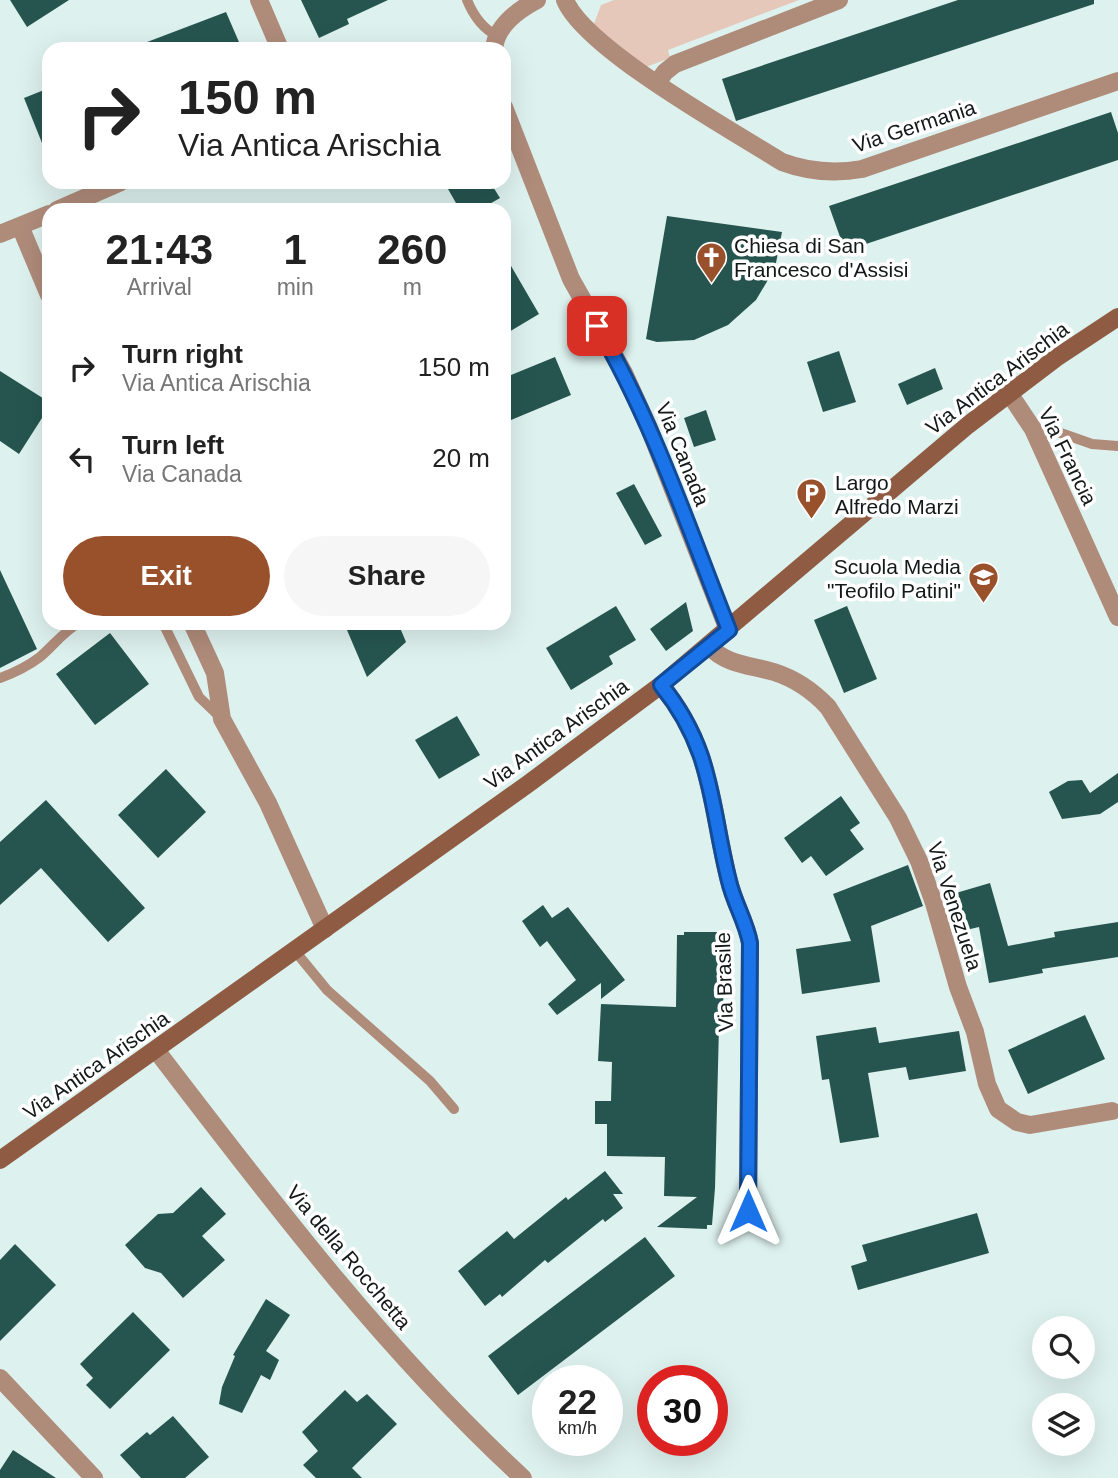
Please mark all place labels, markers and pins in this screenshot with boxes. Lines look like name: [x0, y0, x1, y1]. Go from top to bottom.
place label: Chiesa di San Francesco d'Assisi: [734, 234, 908, 281]
church icon: Chiesa di San Francesco d'Assisi: [694, 240, 728, 284]
pin: [567, 296, 627, 356]
place label: Largo Alfredo Marzi: [835, 471, 959, 518]
parking icon: Largo Alfredo Marzi: [795, 477, 829, 521]
place label: Scuola Media "Teofilo Patini": [827, 555, 961, 602]
school or university icon: Scuola Media "Teofilo Patini": [967, 561, 1001, 605]

